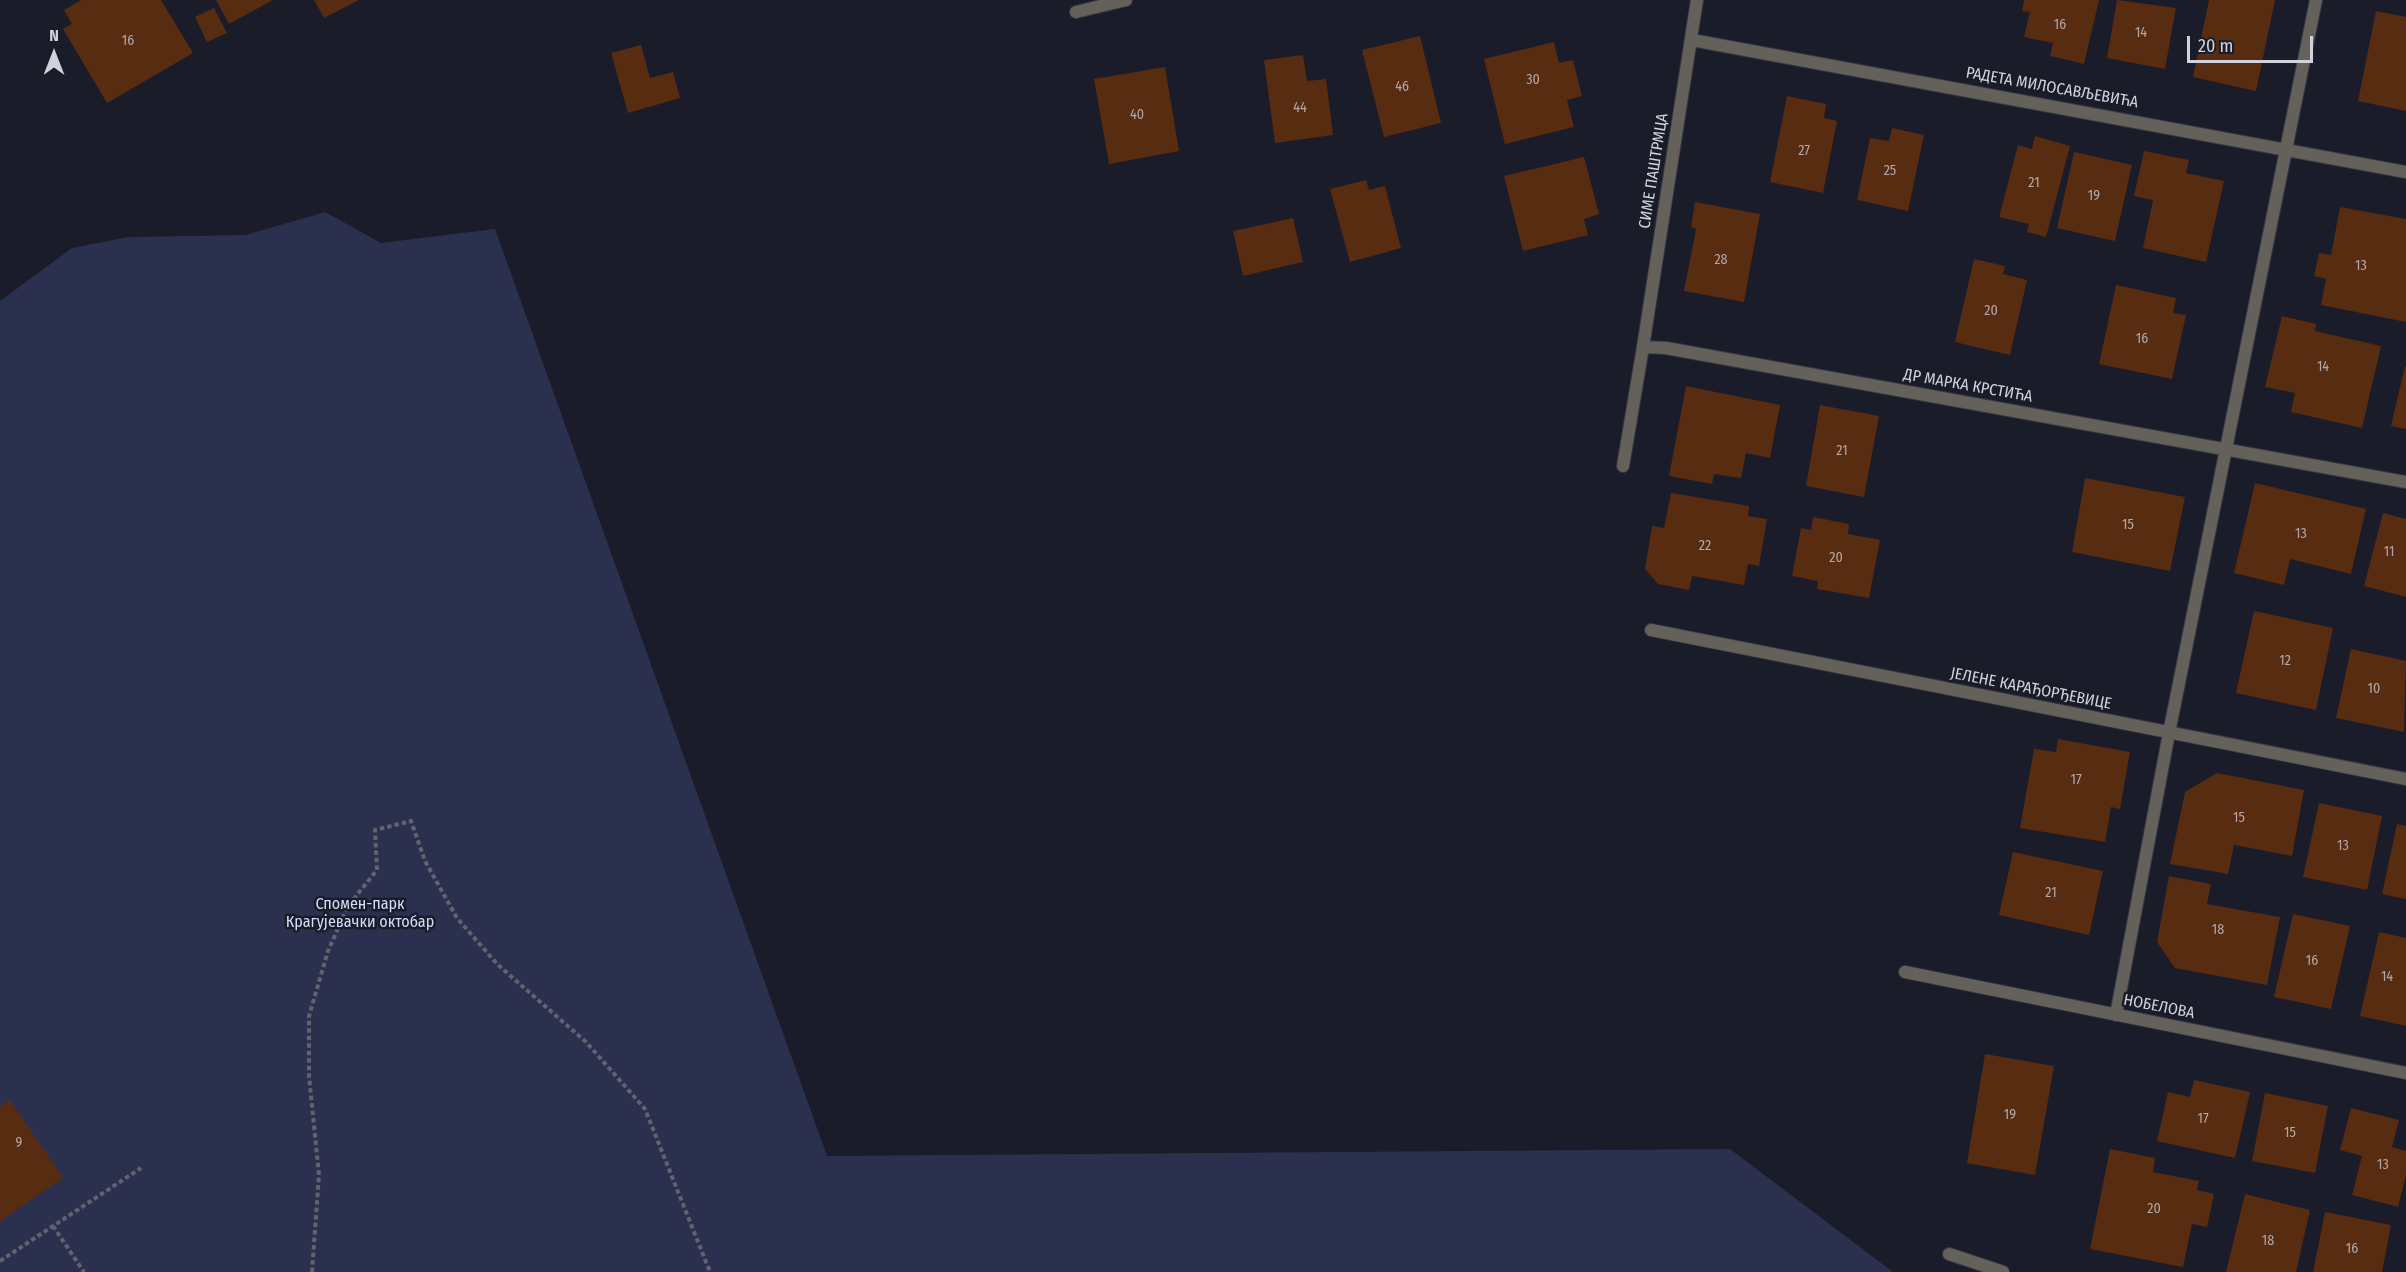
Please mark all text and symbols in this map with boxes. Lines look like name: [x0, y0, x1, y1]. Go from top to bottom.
house number: 16: [2054, 17, 2066, 33]
north arrow: [24, 24, 84, 84]
scale bar: [2190, 24, 2316, 62]
house number: 14: [2135, 25, 2147, 41]
text: N: [49, 26, 59, 45]
house number: 16: [122, 33, 134, 49]
text: 20 m: [2198, 35, 2233, 57]
street label: РАДЕТА МИЛОСАВЉЕВИЋА: [1964, 63, 2140, 113]
house number: 30: [1526, 72, 1540, 88]
house number: 46: [1395, 79, 1409, 95]
house number: 44: [1293, 100, 1307, 116]
house number: 40: [1130, 107, 1144, 123]
street label: СИМЕ ПАШТРМЦА: [1635, 112, 1673, 230]
house number: 27: [1798, 143, 1810, 159]
house number: 25: [1884, 163, 1896, 179]
house number: 21: [2028, 175, 2040, 191]
house number: 19: [2088, 188, 2100, 204]
house number: 28: [1714, 252, 1728, 268]
house number: 13: [2355, 258, 2367, 274]
house number: 20: [1984, 303, 1998, 319]
house number: 16: [2136, 331, 2148, 347]
house number: 14: [2317, 359, 2329, 375]
street label: ДР МАРКА КРСТИЋА: [1902, 365, 2034, 407]
house number: 21: [1836, 443, 1848, 459]
house number: 15: [2122, 517, 2134, 533]
house number: 13: [2295, 526, 2307, 542]
house number: 22: [1699, 538, 1711, 554]
house number: 11: [2384, 544, 2394, 560]
house number: 20: [1829, 550, 1843, 566]
house number: 12: [2279, 653, 2291, 669]
street label: ЈЕЛЕНЕ КАРАЂОРЂЕВИЦЕ: [1949, 664, 2113, 714]
house number: 10: [2368, 681, 2380, 697]
house number: 17: [2070, 772, 2082, 788]
house number: 15: [2233, 810, 2245, 826]
house number: 13: [2337, 838, 2349, 854]
house number: 21: [2045, 885, 2057, 901]
park label: Спомен-парк Крагујевачки октобар: [286, 895, 434, 933]
house number: 18: [2212, 922, 2224, 938]
house number: 16: [2306, 953, 2318, 969]
house number: 14: [2381, 969, 2393, 985]
street label: НОБЕЛОВА: [2122, 991, 2196, 1023]
house number: 19: [2004, 1107, 2016, 1123]
house number: 17: [2197, 1111, 2209, 1127]
house number: 15: [2284, 1125, 2296, 1141]
house number: 9: [16, 1135, 22, 1151]
house number: 13: [2377, 1157, 2389, 1173]
house number: 20: [2147, 1201, 2161, 1217]
house number: 18: [2262, 1233, 2274, 1249]
house number: 16: [2346, 1241, 2358, 1257]

